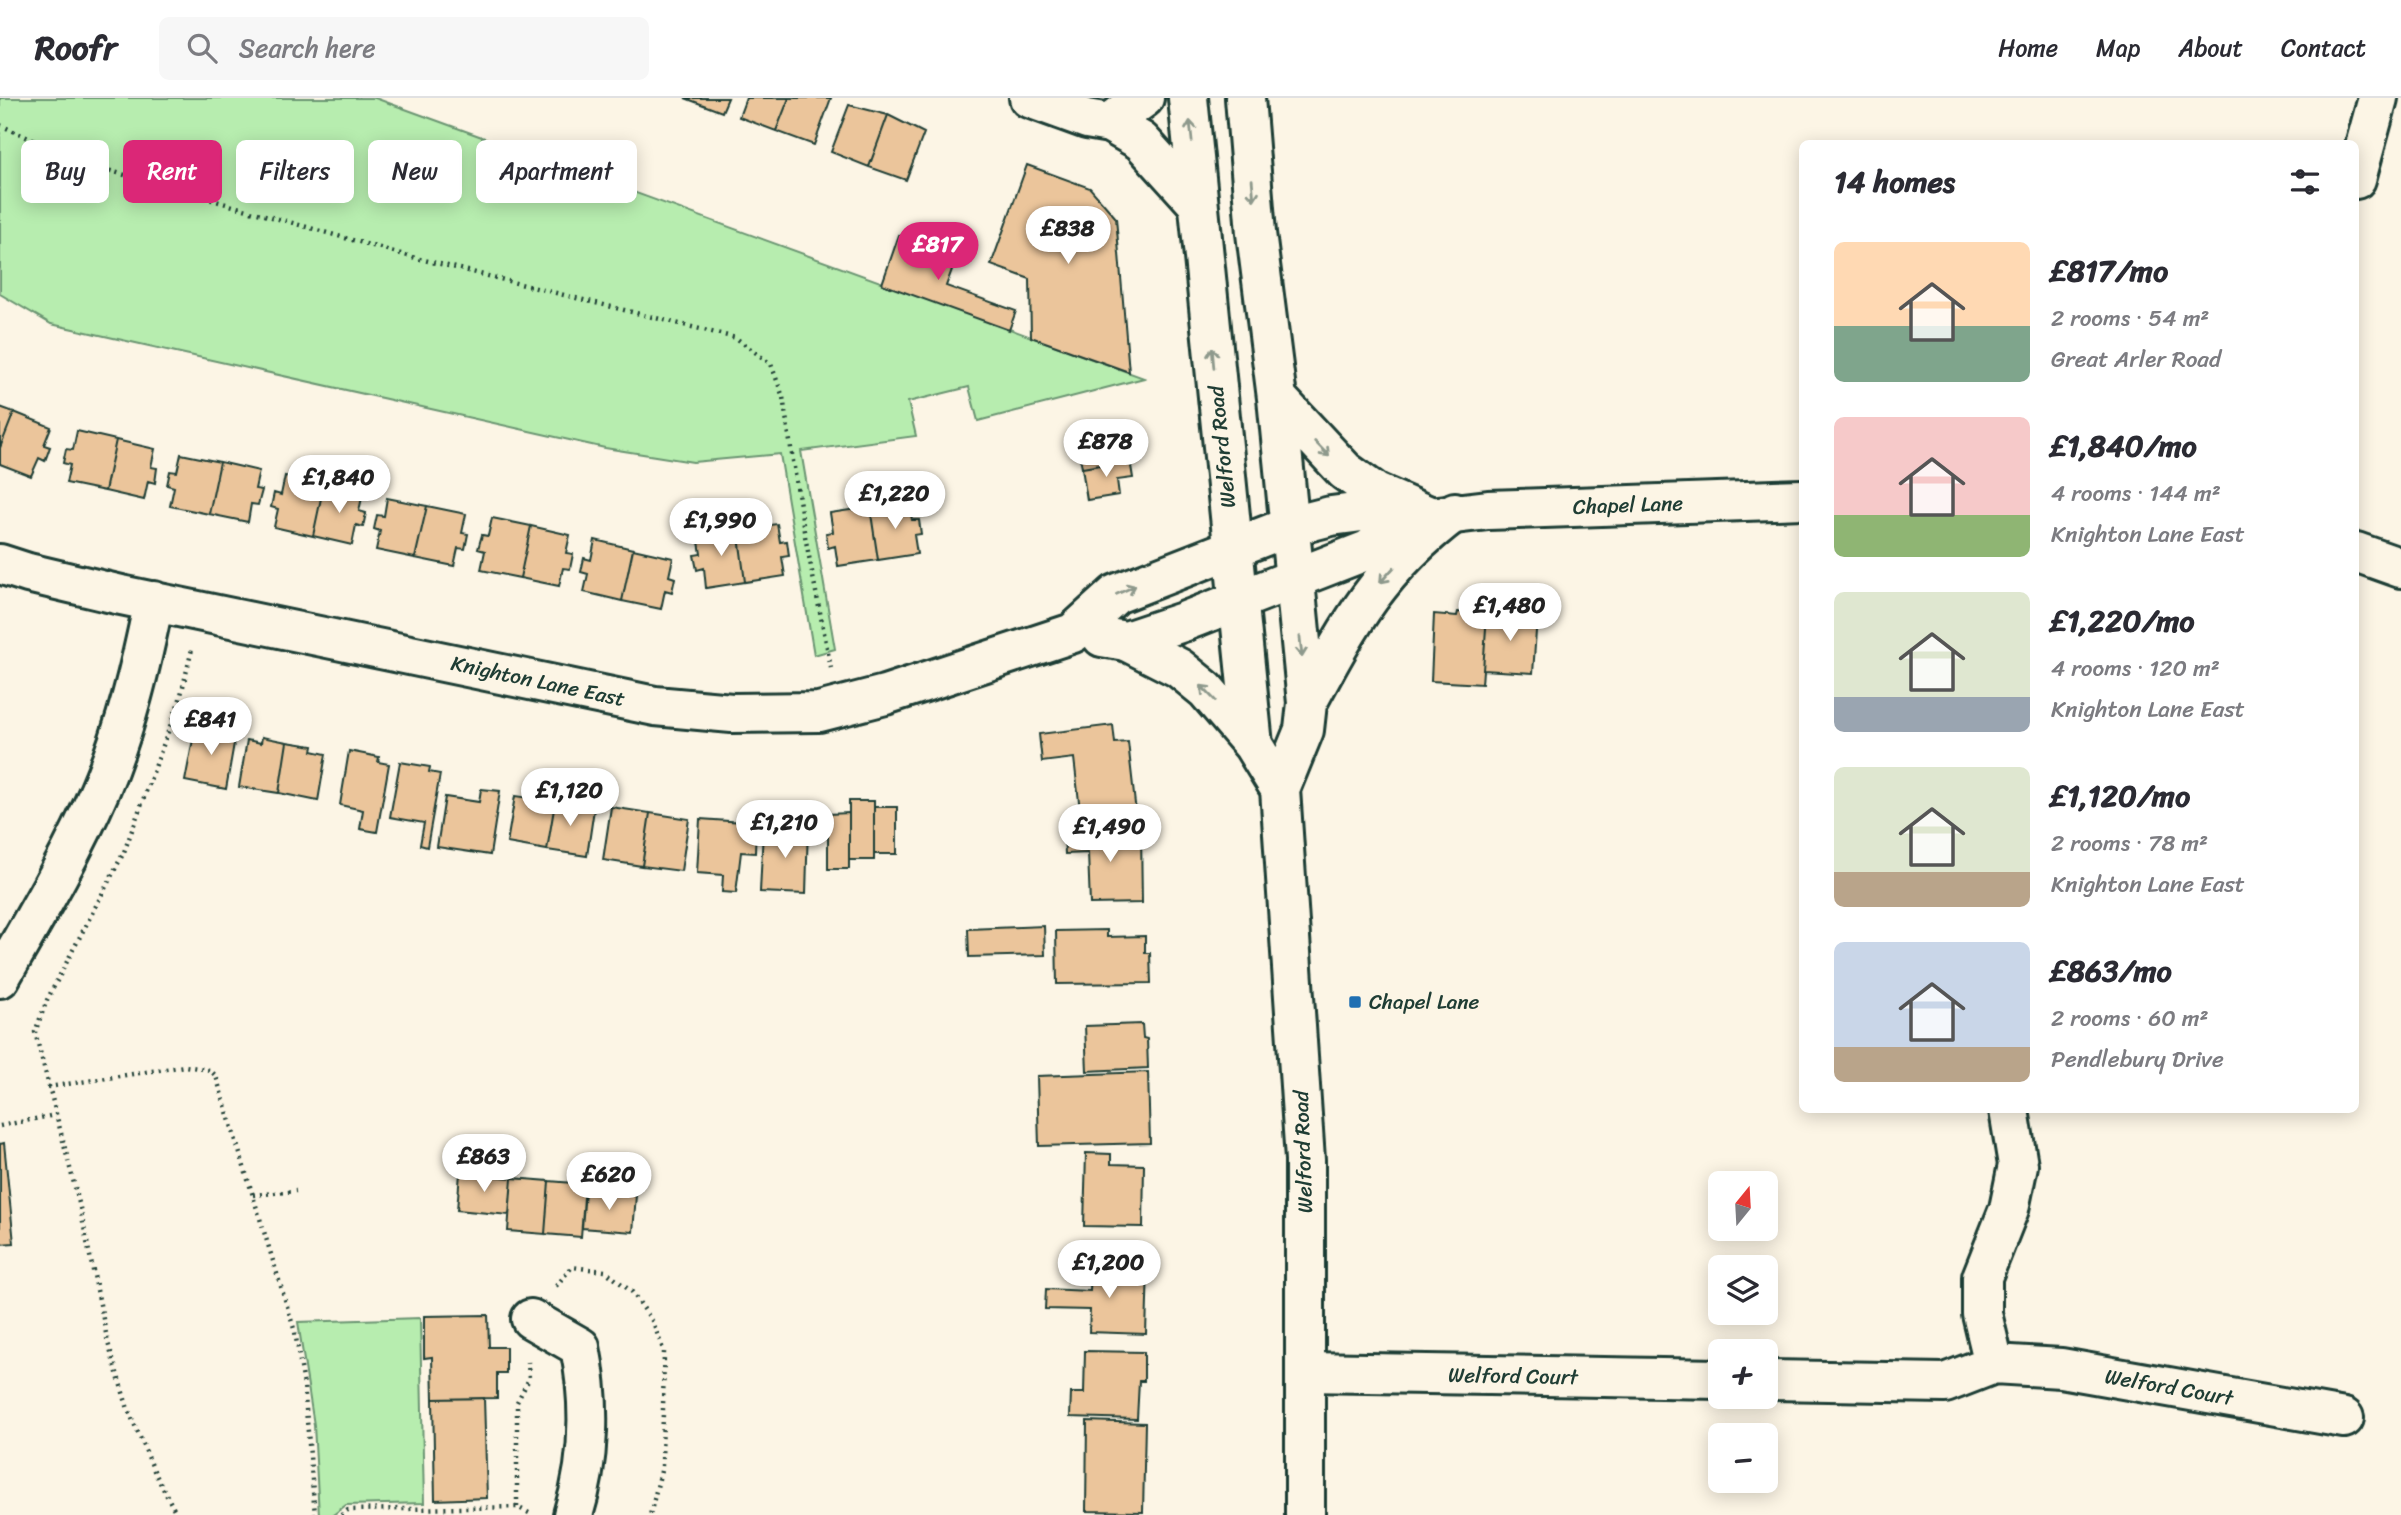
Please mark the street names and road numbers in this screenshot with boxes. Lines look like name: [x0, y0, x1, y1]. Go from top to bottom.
street label: Welford Road: [1196, 382, 1247, 510]
street label: Chapel Lane: [1572, 484, 1684, 526]
street label: Knighton Lane East: [447, 644, 629, 718]
street label: Welford Road: [1282, 1088, 1324, 1214]
street label: Welford Court: [1448, 1356, 1580, 1396]
street label: Welford Court: [2102, 1357, 2238, 1417]

